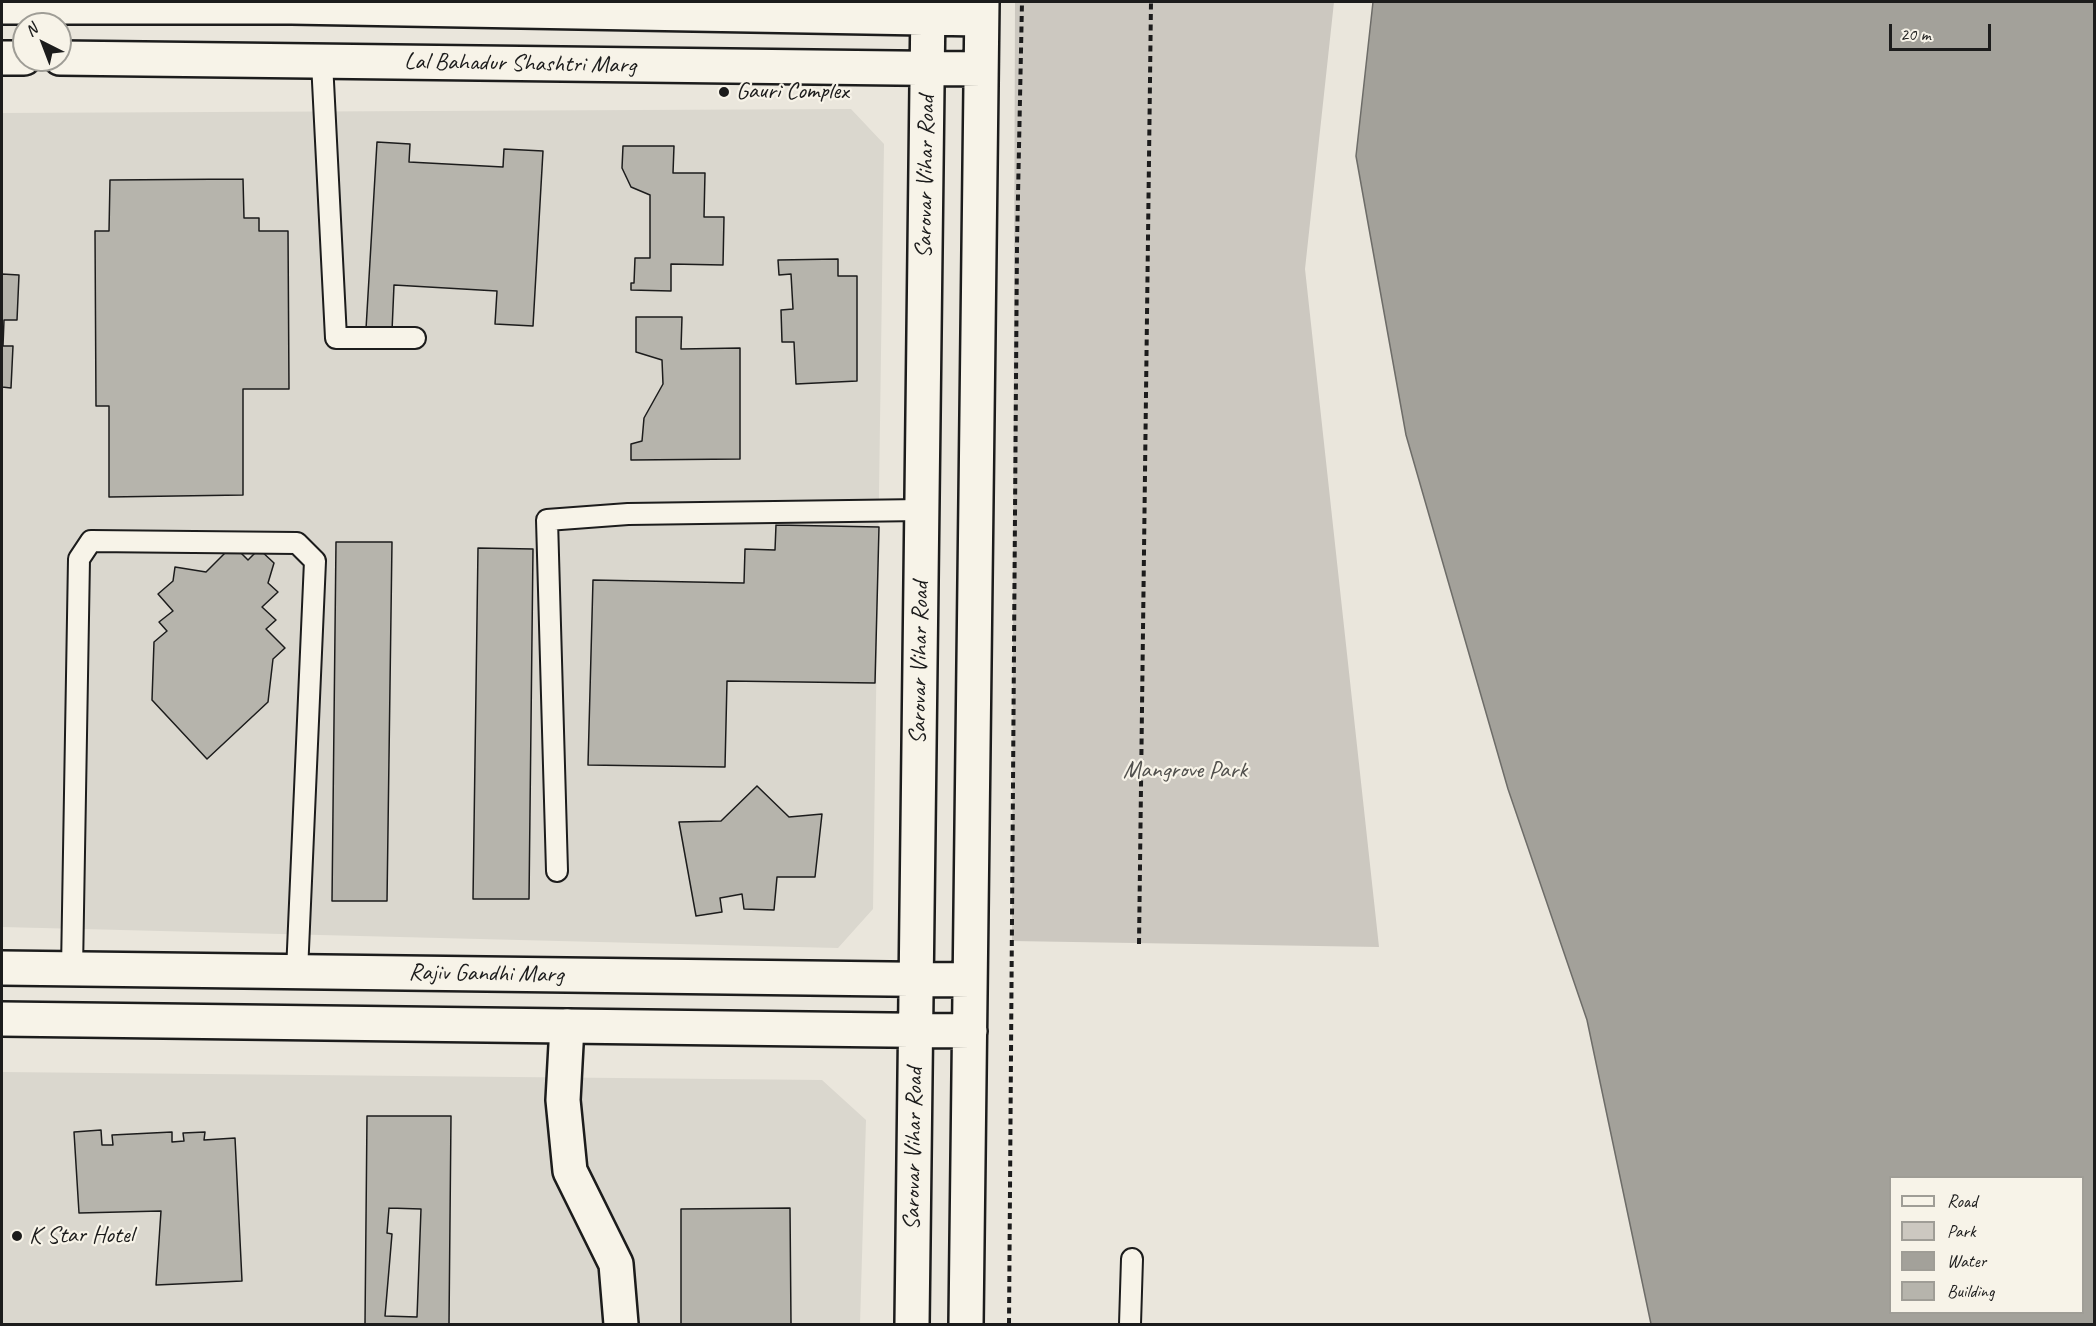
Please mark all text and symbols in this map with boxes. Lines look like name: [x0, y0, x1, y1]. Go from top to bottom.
north arrow: [12, 12, 72, 72]
scale bar: [1892, 12, 1994, 50]
text: N: [21, 19, 42, 41]
text: 20 m: [1900, 23, 1931, 45]
street label: Lal Bahadur Shashtri Marg: [404, 48, 636, 80]
place label: Gauri Complex: [736, 78, 848, 106]
marker: Gauri Complex: [717, 85, 731, 99]
street label: Sarovar Vihar Road: [910, 95, 942, 259]
street label: Sarovar Vihar Road: [904, 581, 936, 745]
park label: Mangrove Park: [1123, 757, 1247, 785]
street label: Rajiv Gandhi Marg: [408, 958, 564, 990]
street label: Sarovar Vihar Road: [898, 1067, 930, 1231]
legend: [1889, 1176, 2084, 1314]
text: Road: [1947, 1190, 1977, 1212]
text: Park: [1947, 1220, 1976, 1242]
place label: K Star Hotel: [29, 1222, 134, 1250]
marker: K Star Hotel: [10, 1229, 24, 1243]
text: Water: [1947, 1250, 1986, 1272]
text: Building: [1947, 1280, 1994, 1302]

